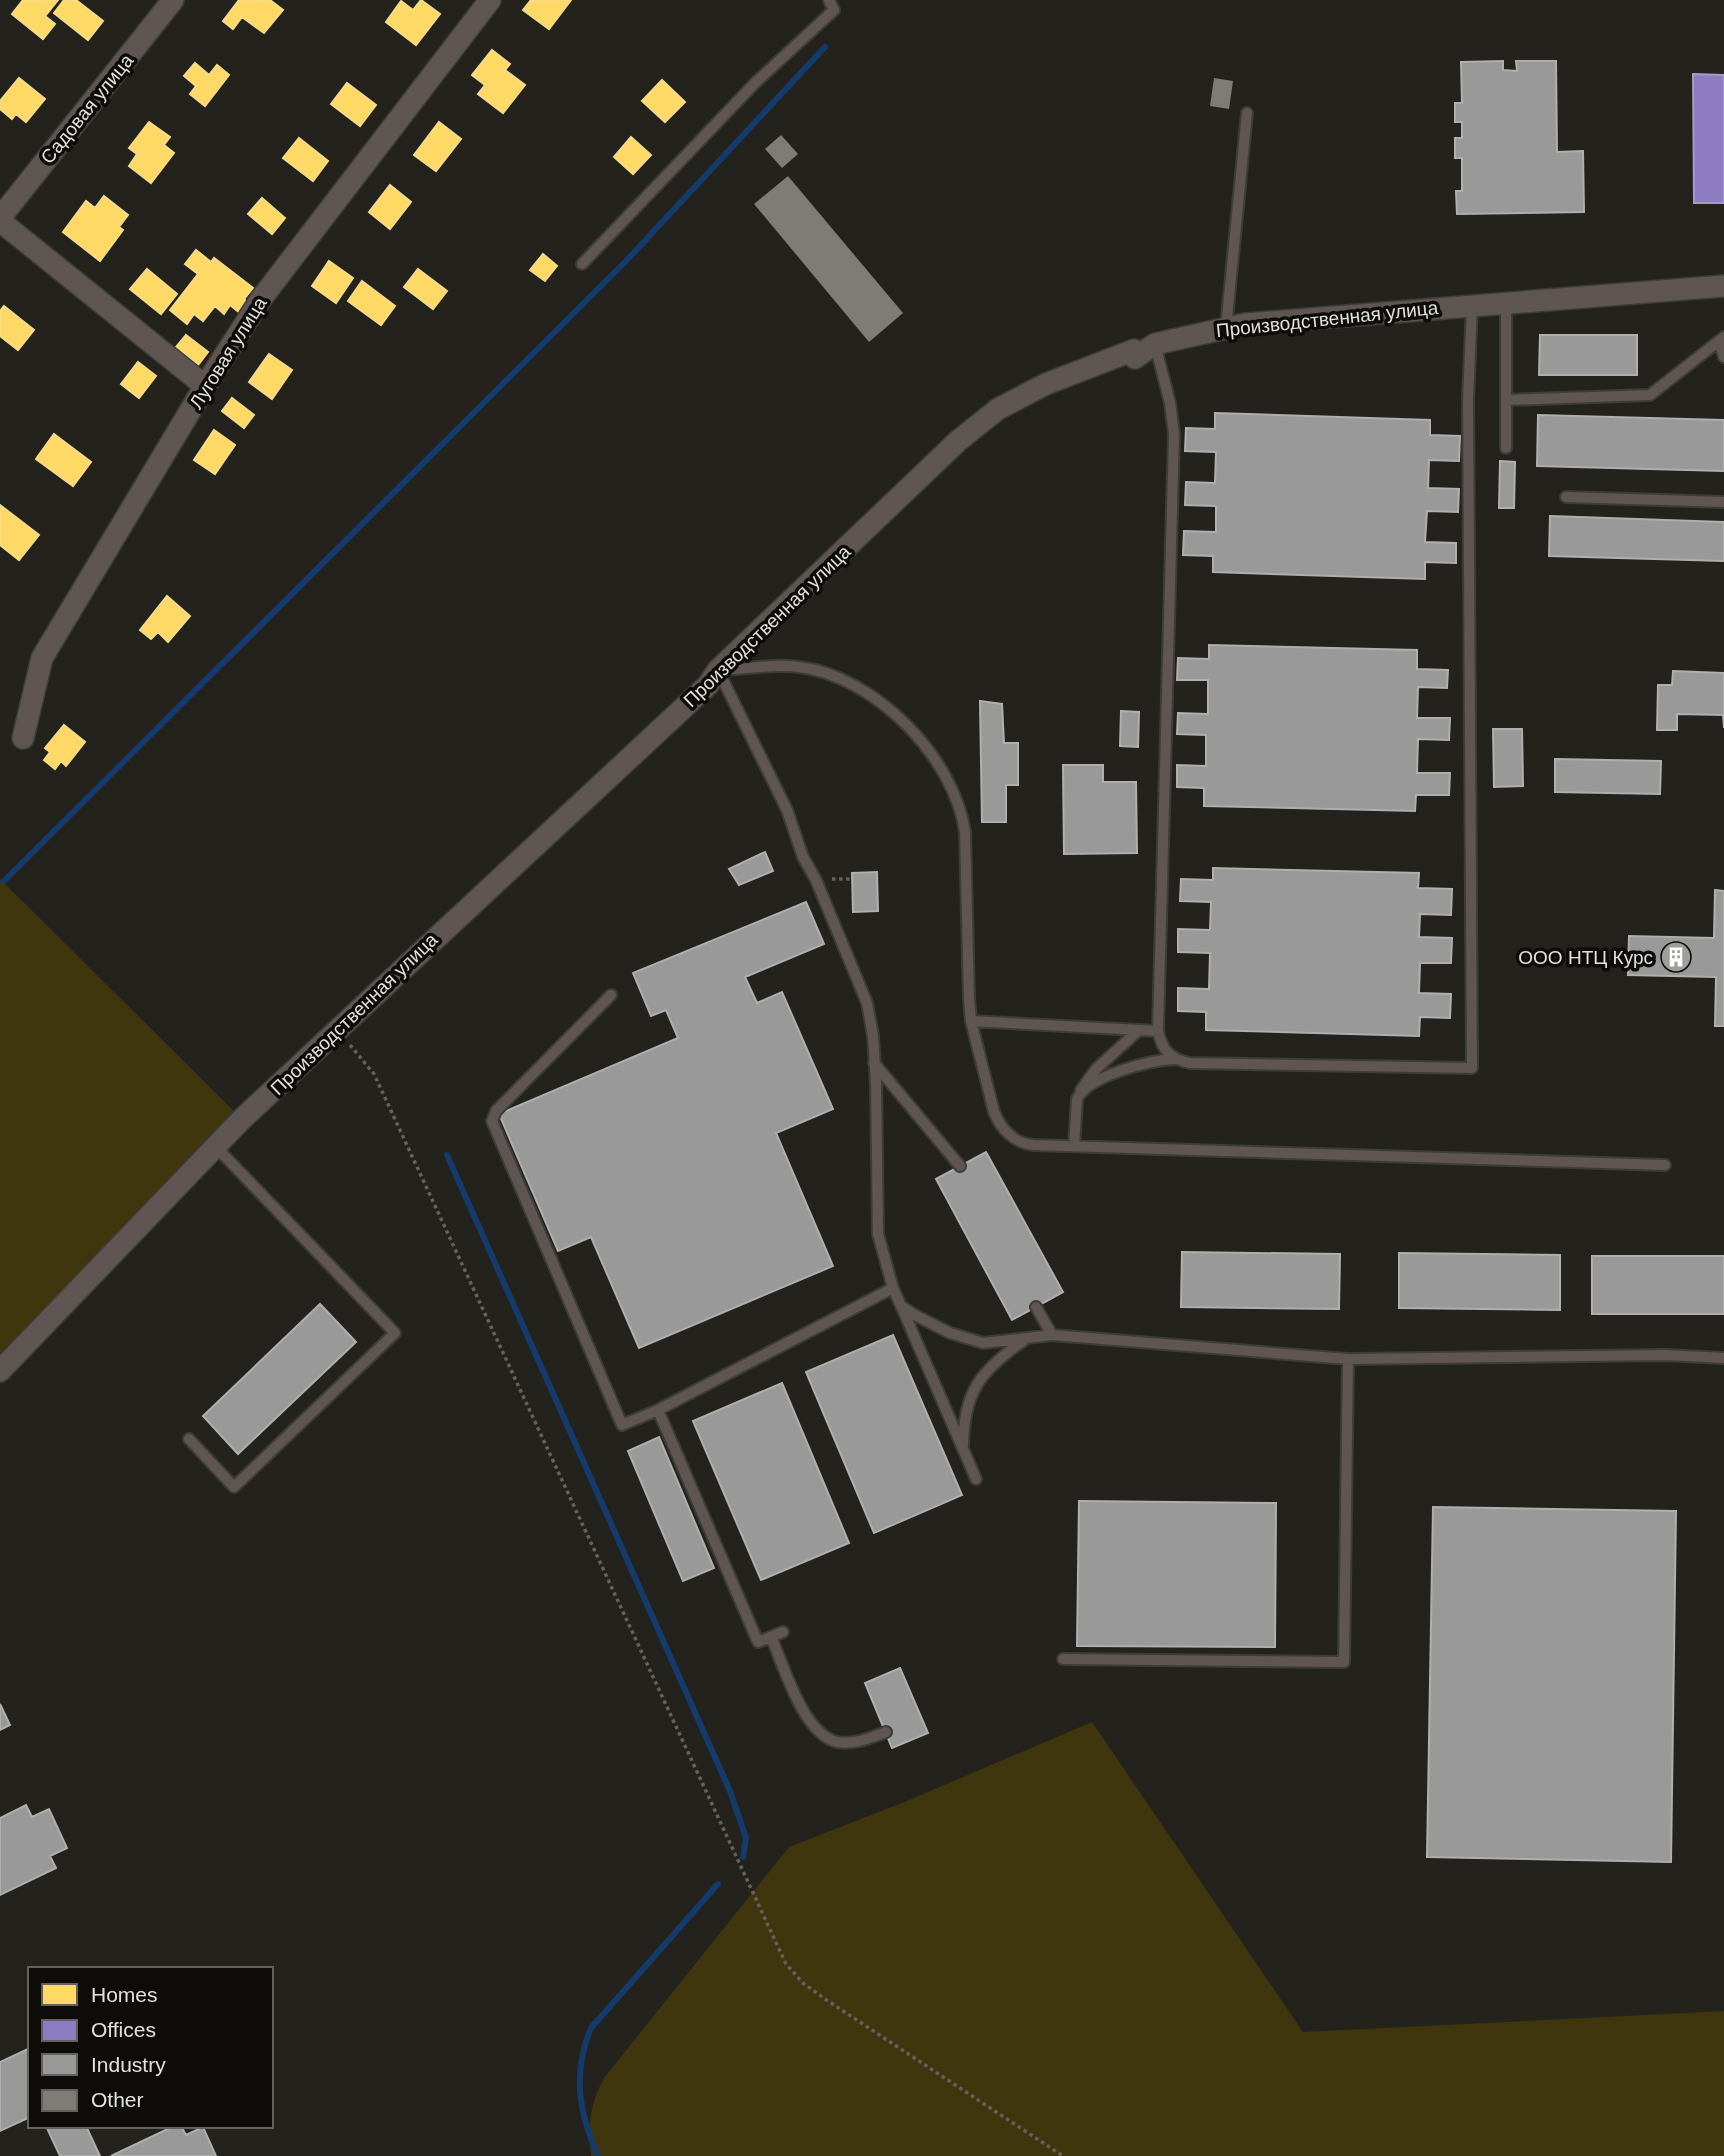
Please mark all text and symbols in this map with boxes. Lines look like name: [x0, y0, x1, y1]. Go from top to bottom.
street label: Садовая улица: [37, 50, 138, 168]
street label: Луговая улица: [185, 293, 271, 413]
street label: Производственная улица: [1215, 297, 1440, 341]
street label: Производственная улица: [679, 541, 855, 711]
street label: Производственная улица: [266, 929, 442, 1099]
building icon: ООО НТЦ Курс: [1659, 940, 1693, 974]
place label: ООО НТЦ Курс: [1518, 947, 1653, 968]
legend: [28, 1967, 273, 2128]
text: Homes: [91, 1983, 158, 2006]
text: Offices: [91, 2018, 156, 2041]
text: Industry: [91, 2053, 166, 2076]
text: Other: [91, 2088, 144, 2111]

